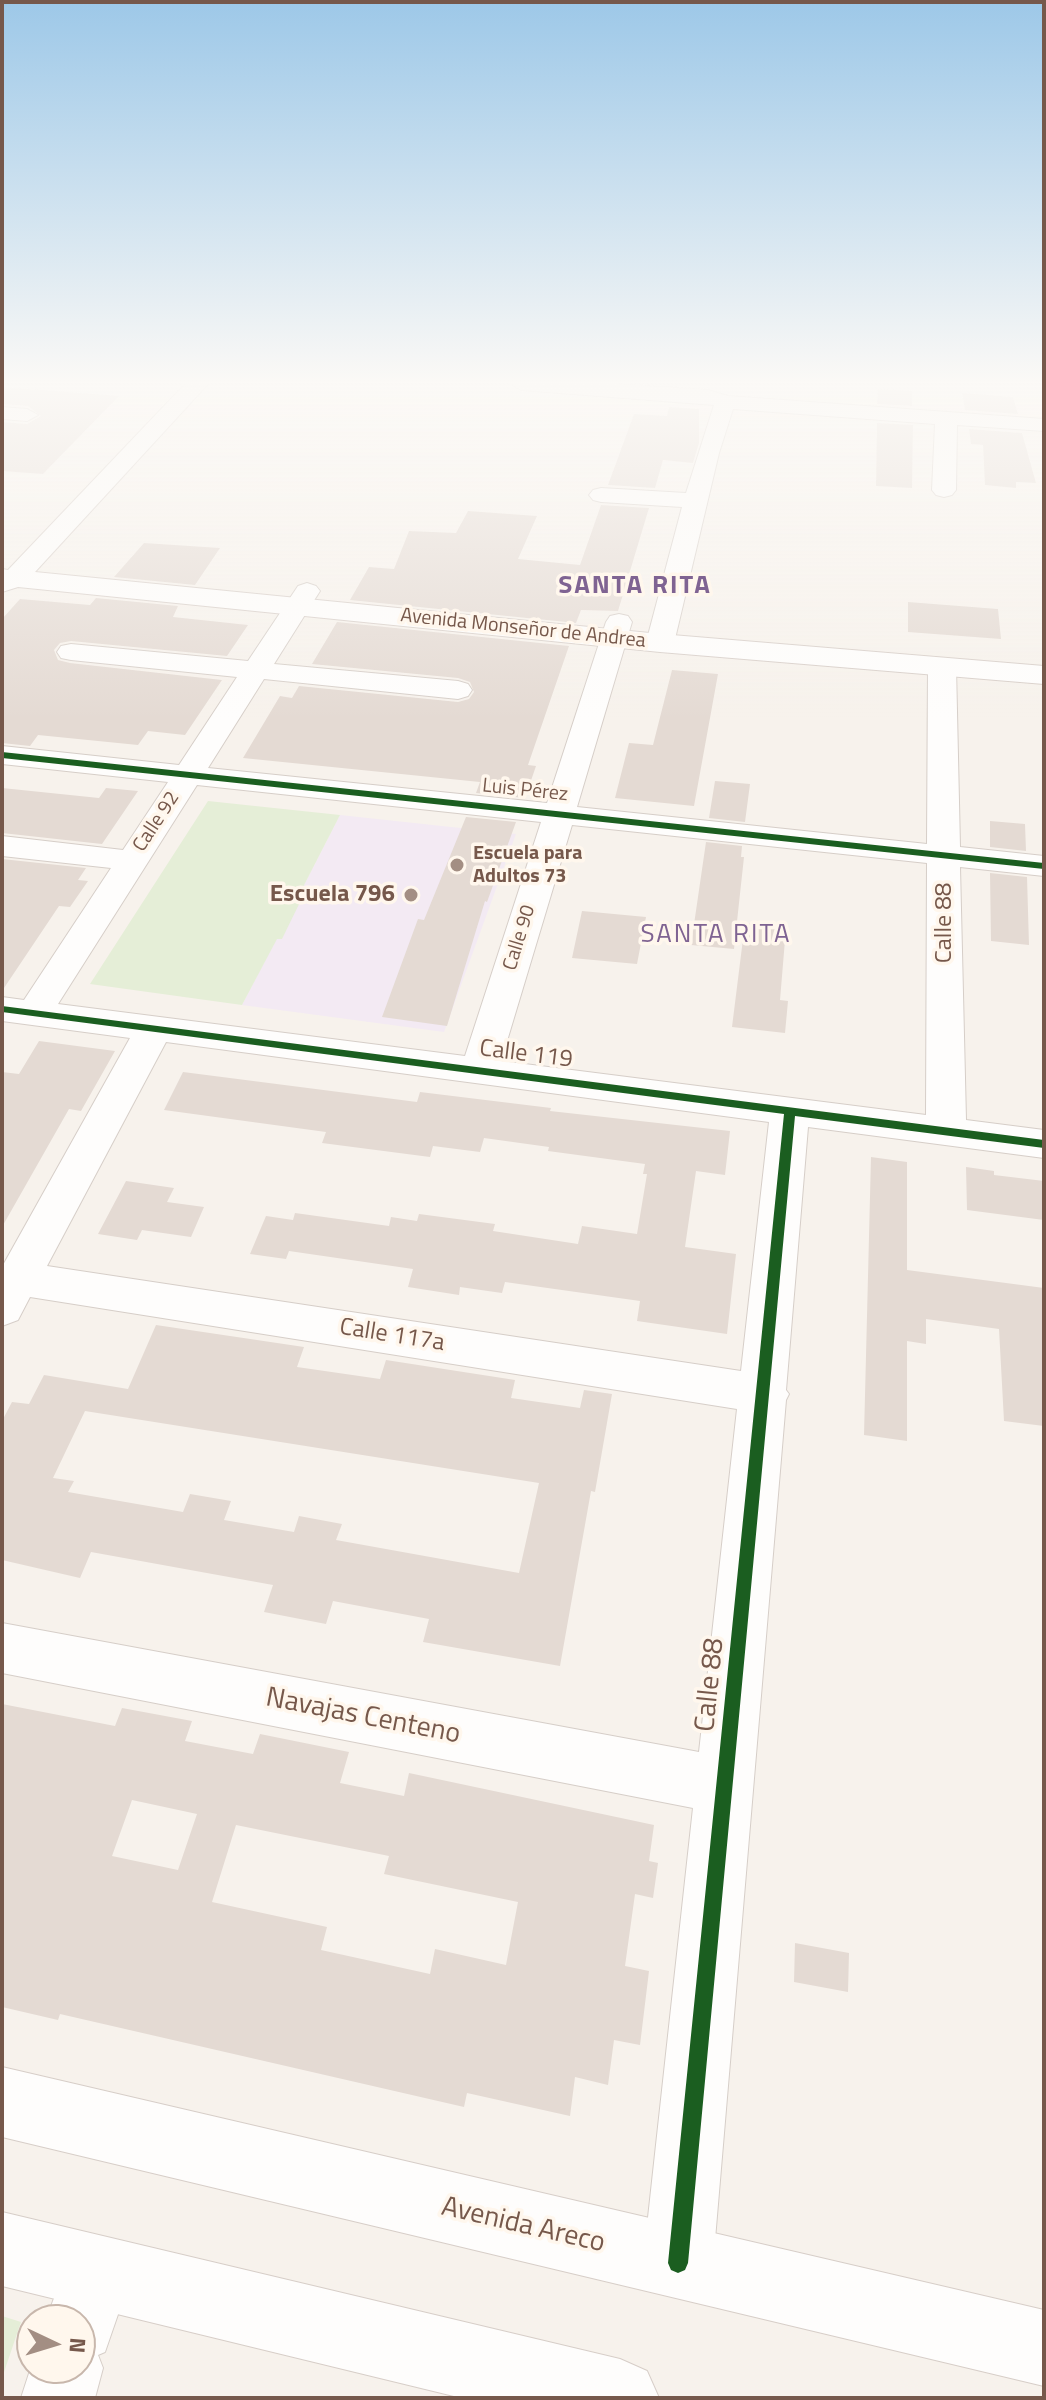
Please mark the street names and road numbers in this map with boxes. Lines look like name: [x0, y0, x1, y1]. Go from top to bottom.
street label: Avenida Monseñor de Andrea: [399, 604, 647, 654]
street label: Luis Pérez: [481, 775, 569, 807]
street label: Calle 92: [129, 787, 185, 857]
street label: Calle 88: [931, 883, 959, 963]
street label: Calle 90: [499, 902, 541, 974]
street label: Calle 119: [478, 1035, 574, 1075]
street label: Calle 117a: [337, 1313, 447, 1359]
street label: Calle 88: [689, 1637, 733, 1733]
street label: Navajas Centeno: [263, 1682, 463, 1752]
street label: Avenida Areco: [438, 2191, 608, 2261]

